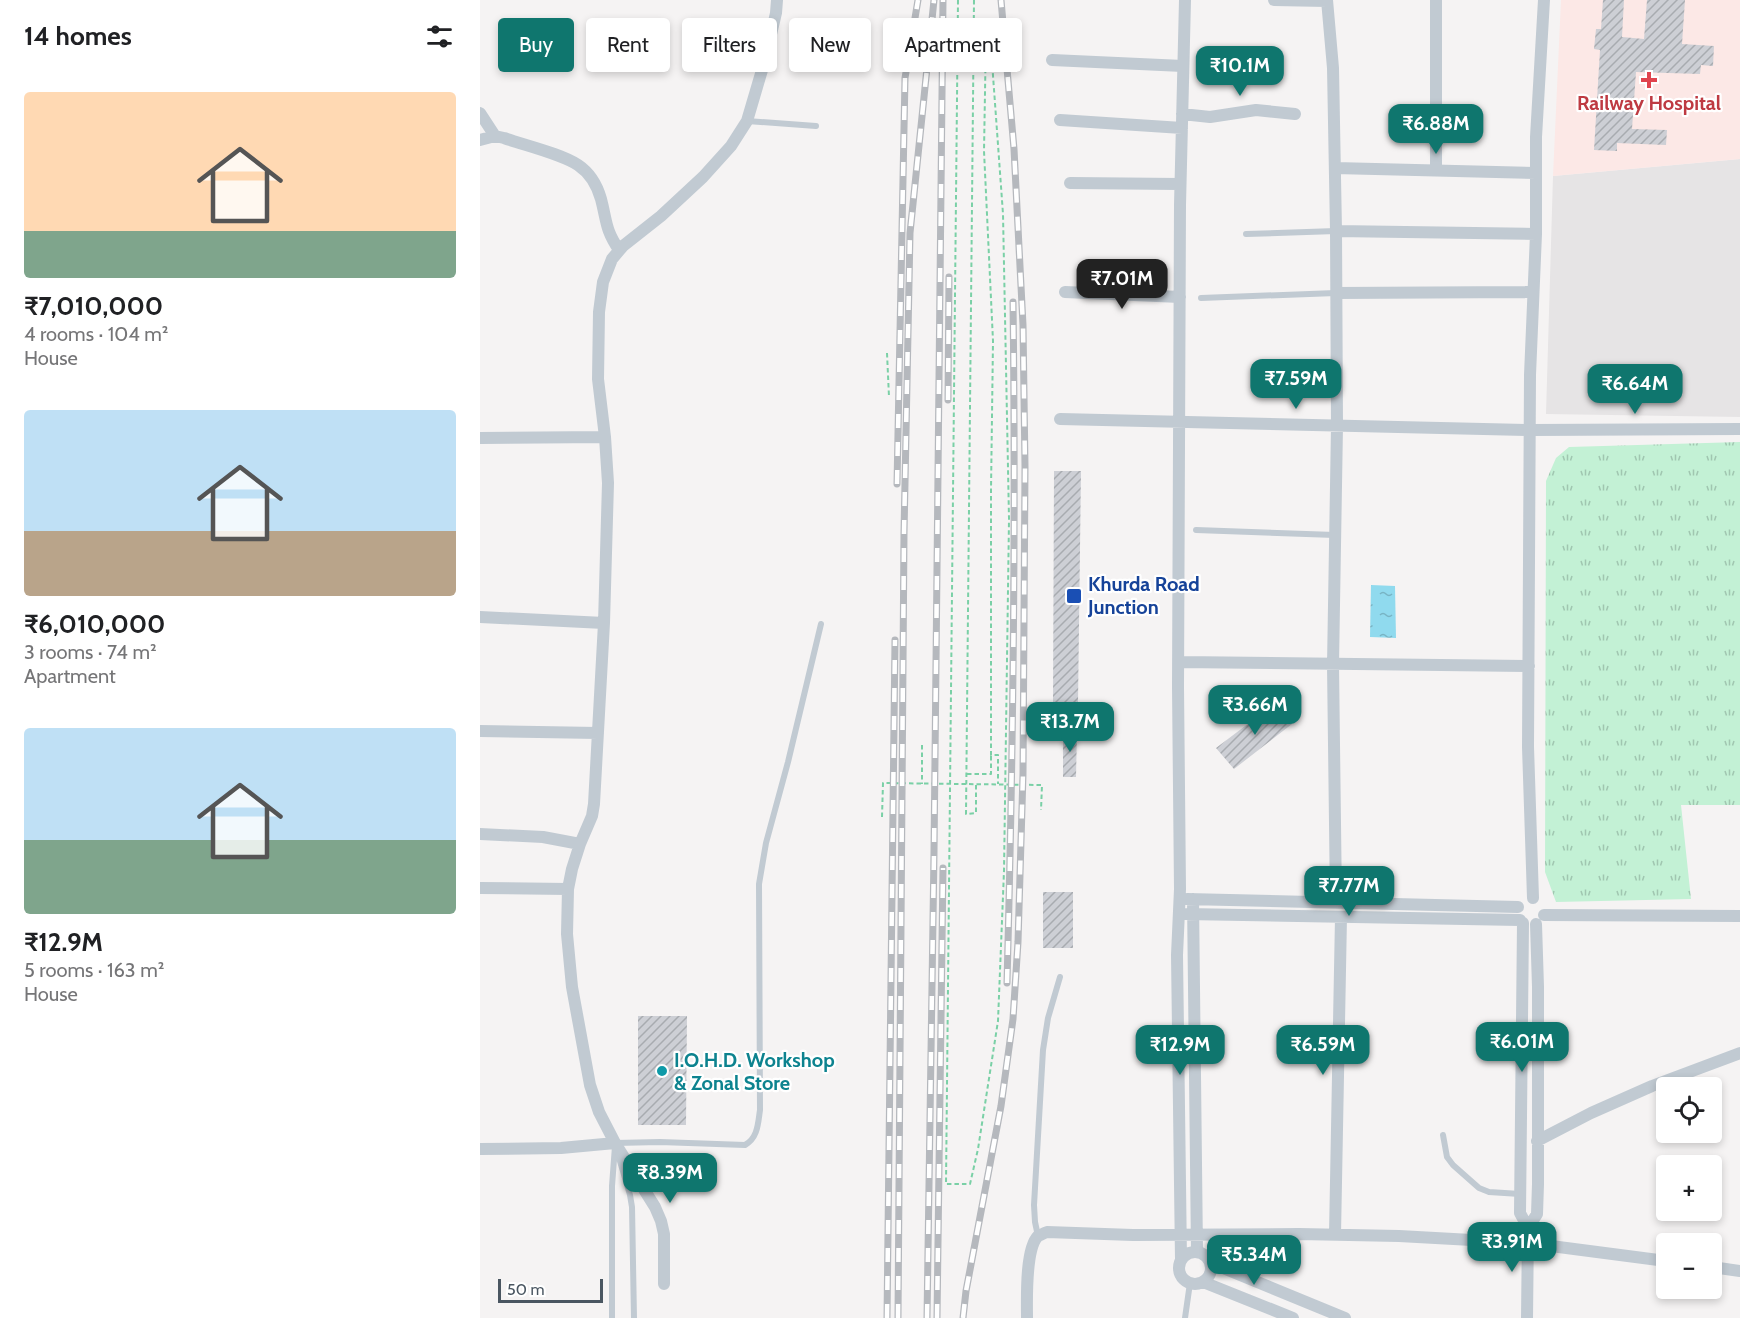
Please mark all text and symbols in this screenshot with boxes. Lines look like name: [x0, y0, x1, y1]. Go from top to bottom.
chip: Buy: [498, 18, 574, 72]
chip: Rent: [586, 18, 670, 72]
chip: Filters: [682, 18, 777, 72]
chip: New: [789, 18, 871, 72]
chip: Apartment: [883, 18, 1022, 72]
text: 14 homes: [24, 20, 132, 52]
icon: filters: [423, 20, 456, 53]
pin: ₹10.1M: [1191, 46, 1289, 97]
text: ₹10.1M: [1210, 53, 1270, 77]
marker: Railway Hospital: [1640, 71, 1658, 89]
place label: Railway Hospital: [1577, 91, 1721, 115]
pin: ₹6.88M: [1387, 104, 1485, 155]
text: ₹6.88M: [1402, 111, 1470, 135]
icon: home: [186, 131, 294, 239]
pin: ₹7.01M: [1073, 259, 1171, 310]
text: ₹7.01M: [1091, 266, 1153, 290]
text: ₹7,010,000: [24, 290, 163, 322]
text: 4 rooms · 104 m²: [24, 322, 168, 346]
text: House: [24, 346, 78, 370]
pin: ₹7.59M: [1247, 359, 1345, 410]
pin: ₹6.64M: [1586, 364, 1684, 415]
text: ₹7.59M: [1264, 366, 1328, 390]
text: ₹6.64M: [1602, 371, 1668, 395]
icon: home: [186, 449, 294, 557]
place label: Khurda Road Junction: [1087, 572, 1200, 619]
marker: Khurda Road Junction: [1065, 587, 1083, 605]
text: ₹6,010,000: [24, 608, 165, 640]
text: 3 rooms · 74 m²: [24, 640, 157, 664]
text: Apartment: [24, 664, 116, 688]
pin: ₹3.66M: [1206, 685, 1304, 736]
text: ₹3.66M: [1222, 692, 1288, 716]
pin: ₹13.7M: [1021, 702, 1119, 753]
text: ₹13.7M: [1040, 709, 1100, 733]
icon: home: [186, 767, 294, 875]
pin: ₹7.77M: [1300, 866, 1398, 917]
text: ₹7.77M: [1318, 873, 1380, 897]
text: ₹12.9M: [24, 926, 103, 958]
text: 5 rooms · 163 m²: [24, 958, 164, 982]
text: House: [24, 982, 78, 1006]
pin: ₹6.01M: [1473, 1022, 1571, 1073]
pin: ₹12.9M: [1131, 1025, 1229, 1076]
pin: ₹6.59M: [1274, 1025, 1372, 1076]
text: ₹6.01M: [1490, 1029, 1554, 1053]
text: ₹12.9M: [1150, 1032, 1210, 1056]
text: ₹6.59M: [1290, 1032, 1356, 1056]
place label: I.O.H.D. Workshop & Zonal Store: [674, 1048, 835, 1095]
marker: I.O.H.D. Workshop & Zonal Store: [655, 1064, 669, 1078]
map controls: [1656, 1077, 1722, 1299]
button: locate: [1656, 1077, 1722, 1143]
pin: ₹8.39M: [621, 1153, 719, 1204]
button: +: [1656, 1155, 1722, 1221]
text: ₹8.39M: [637, 1160, 703, 1184]
pin: ₹3.91M: [1463, 1222, 1561, 1273]
text: ₹3.91M: [1481, 1229, 1543, 1253]
button: −: [1656, 1233, 1722, 1299]
pin: ₹5.34M: [1205, 1235, 1303, 1286]
text: ₹5.34M: [1221, 1242, 1287, 1266]
scale bar: [498, 1276, 603, 1304]
text: 50 m: [507, 1280, 544, 1299]

